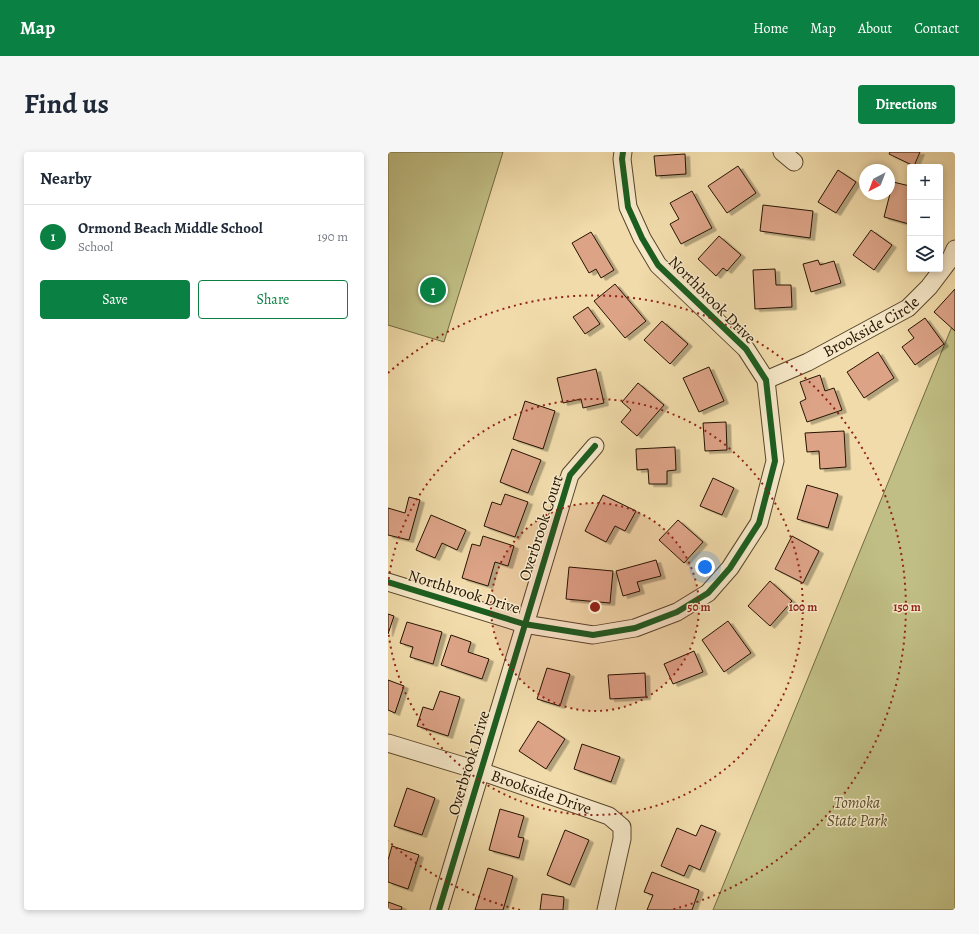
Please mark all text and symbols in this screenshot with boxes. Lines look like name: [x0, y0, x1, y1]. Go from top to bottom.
text: Map: [20, 15, 55, 41]
text: Home: [753, 19, 788, 38]
text: Map: [810, 19, 836, 38]
text: About: [858, 19, 892, 38]
text: Contact: [914, 19, 959, 38]
text: Find us: [24, 85, 109, 123]
button: Directions: [858, 85, 955, 124]
north arrow: [859, 164, 895, 200]
map controls: [907, 164, 943, 272]
button: +: [907, 164, 943, 200]
text: Nearby: [40, 167, 91, 190]
button: −: [907, 200, 943, 236]
text: Ormond Beach Middle School: [78, 218, 263, 238]
text: 1: [51, 228, 55, 245]
text: 190 m: [317, 228, 348, 245]
button: layers: [907, 236, 943, 272]
text: School: [78, 238, 113, 255]
street label: Northbrook Drive: [663, 251, 761, 349]
pin: 1: [420, 275, 446, 305]
button: Save: [40, 280, 190, 319]
button: Share: [198, 280, 348, 319]
street label: Brookside Circle: [819, 292, 924, 363]
street label: Overbrook Court: [513, 472, 569, 584]
your location: [695, 557, 715, 577]
street label: Northbrook Drive: [405, 564, 523, 620]
text: 50 m: [687, 599, 711, 615]
text: 100 m: [789, 599, 817, 615]
text: 150 m: [893, 599, 921, 615]
centre of rings: [588, 600, 602, 614]
street label: Overbrook Drive: [443, 708, 495, 818]
street label: Brookside Drive: [488, 765, 594, 820]
park label: Tomoka State Park: [827, 792, 887, 832]

